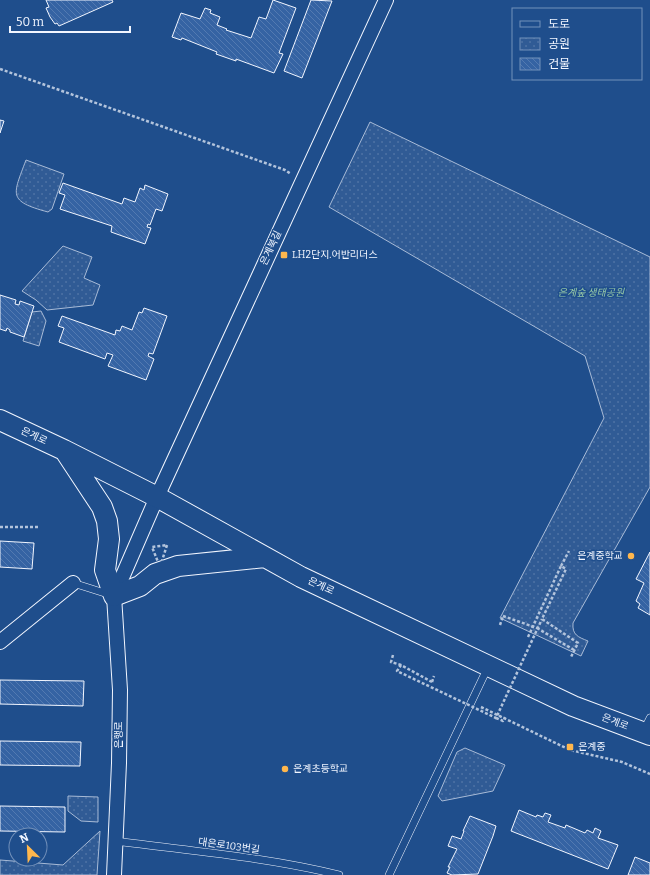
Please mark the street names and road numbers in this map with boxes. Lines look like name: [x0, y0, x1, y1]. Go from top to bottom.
street label: 은계북길: [258, 229, 284, 267]
street label: 은계로: [19, 425, 49, 447]
street label: 은계로: [306, 575, 336, 597]
street label: 은계로: [600, 711, 630, 733]
street label: 은행로: [113, 721, 125, 749]
street label: 대은로103번길: [197, 836, 261, 856]

